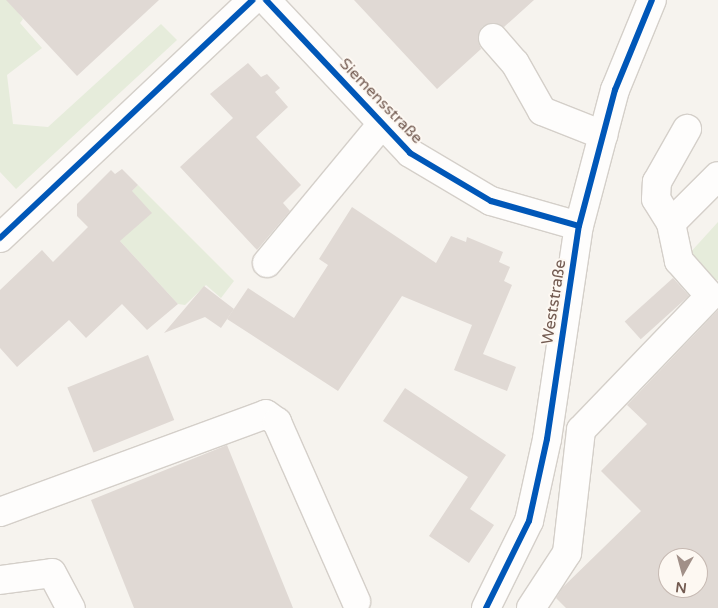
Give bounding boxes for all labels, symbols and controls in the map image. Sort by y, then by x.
street label: Siemensstraße [335,54,427,148]
street label: Weststraße [538,258,570,346]
north arrow [658,548,708,598]
text: N [675,578,688,597]

